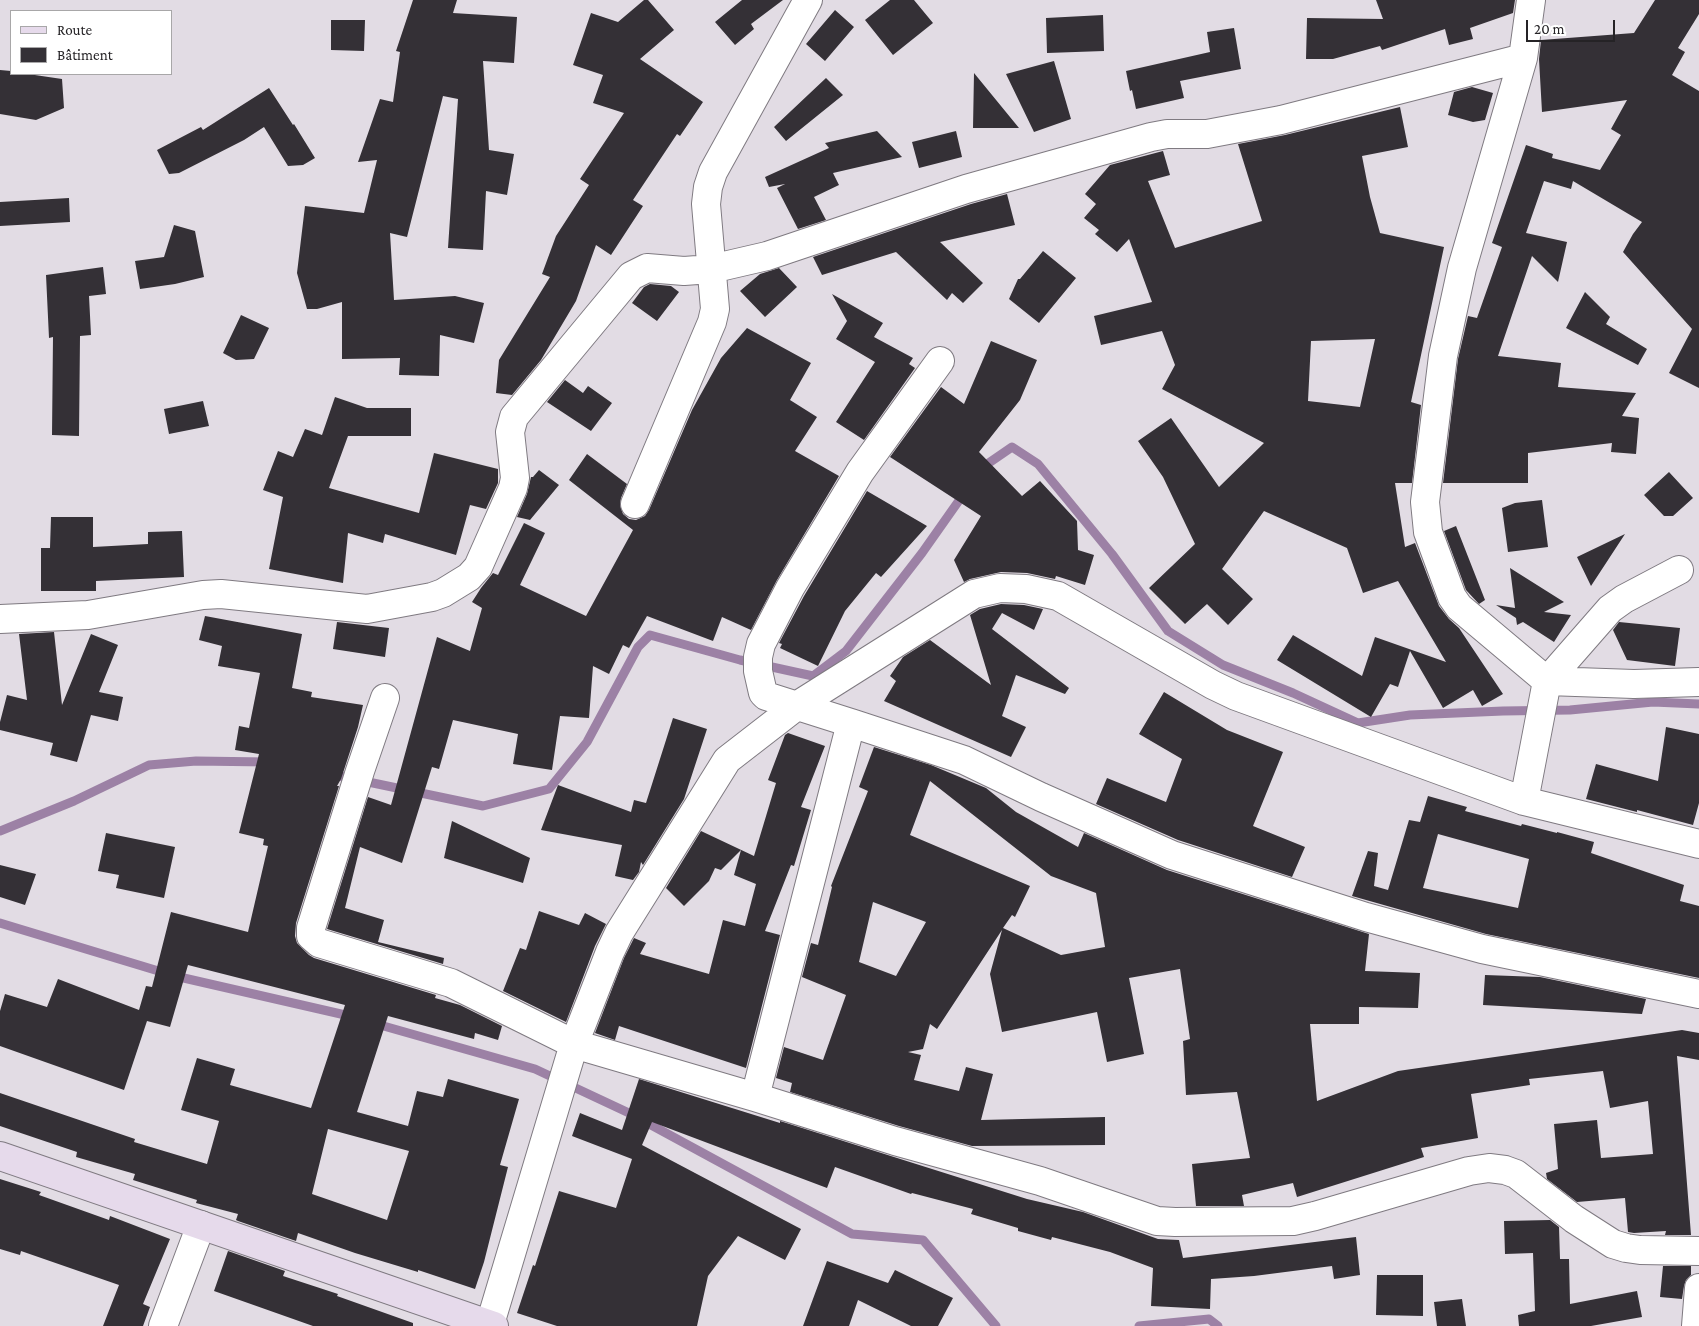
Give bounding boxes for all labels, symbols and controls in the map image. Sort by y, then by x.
legend [10,10,172,75]
scale bar [1529,10,1618,42]
text: 20 m [1534,21,1565,37]
text: Route [57,22,92,38]
text: Bâtiment [57,47,113,63]

